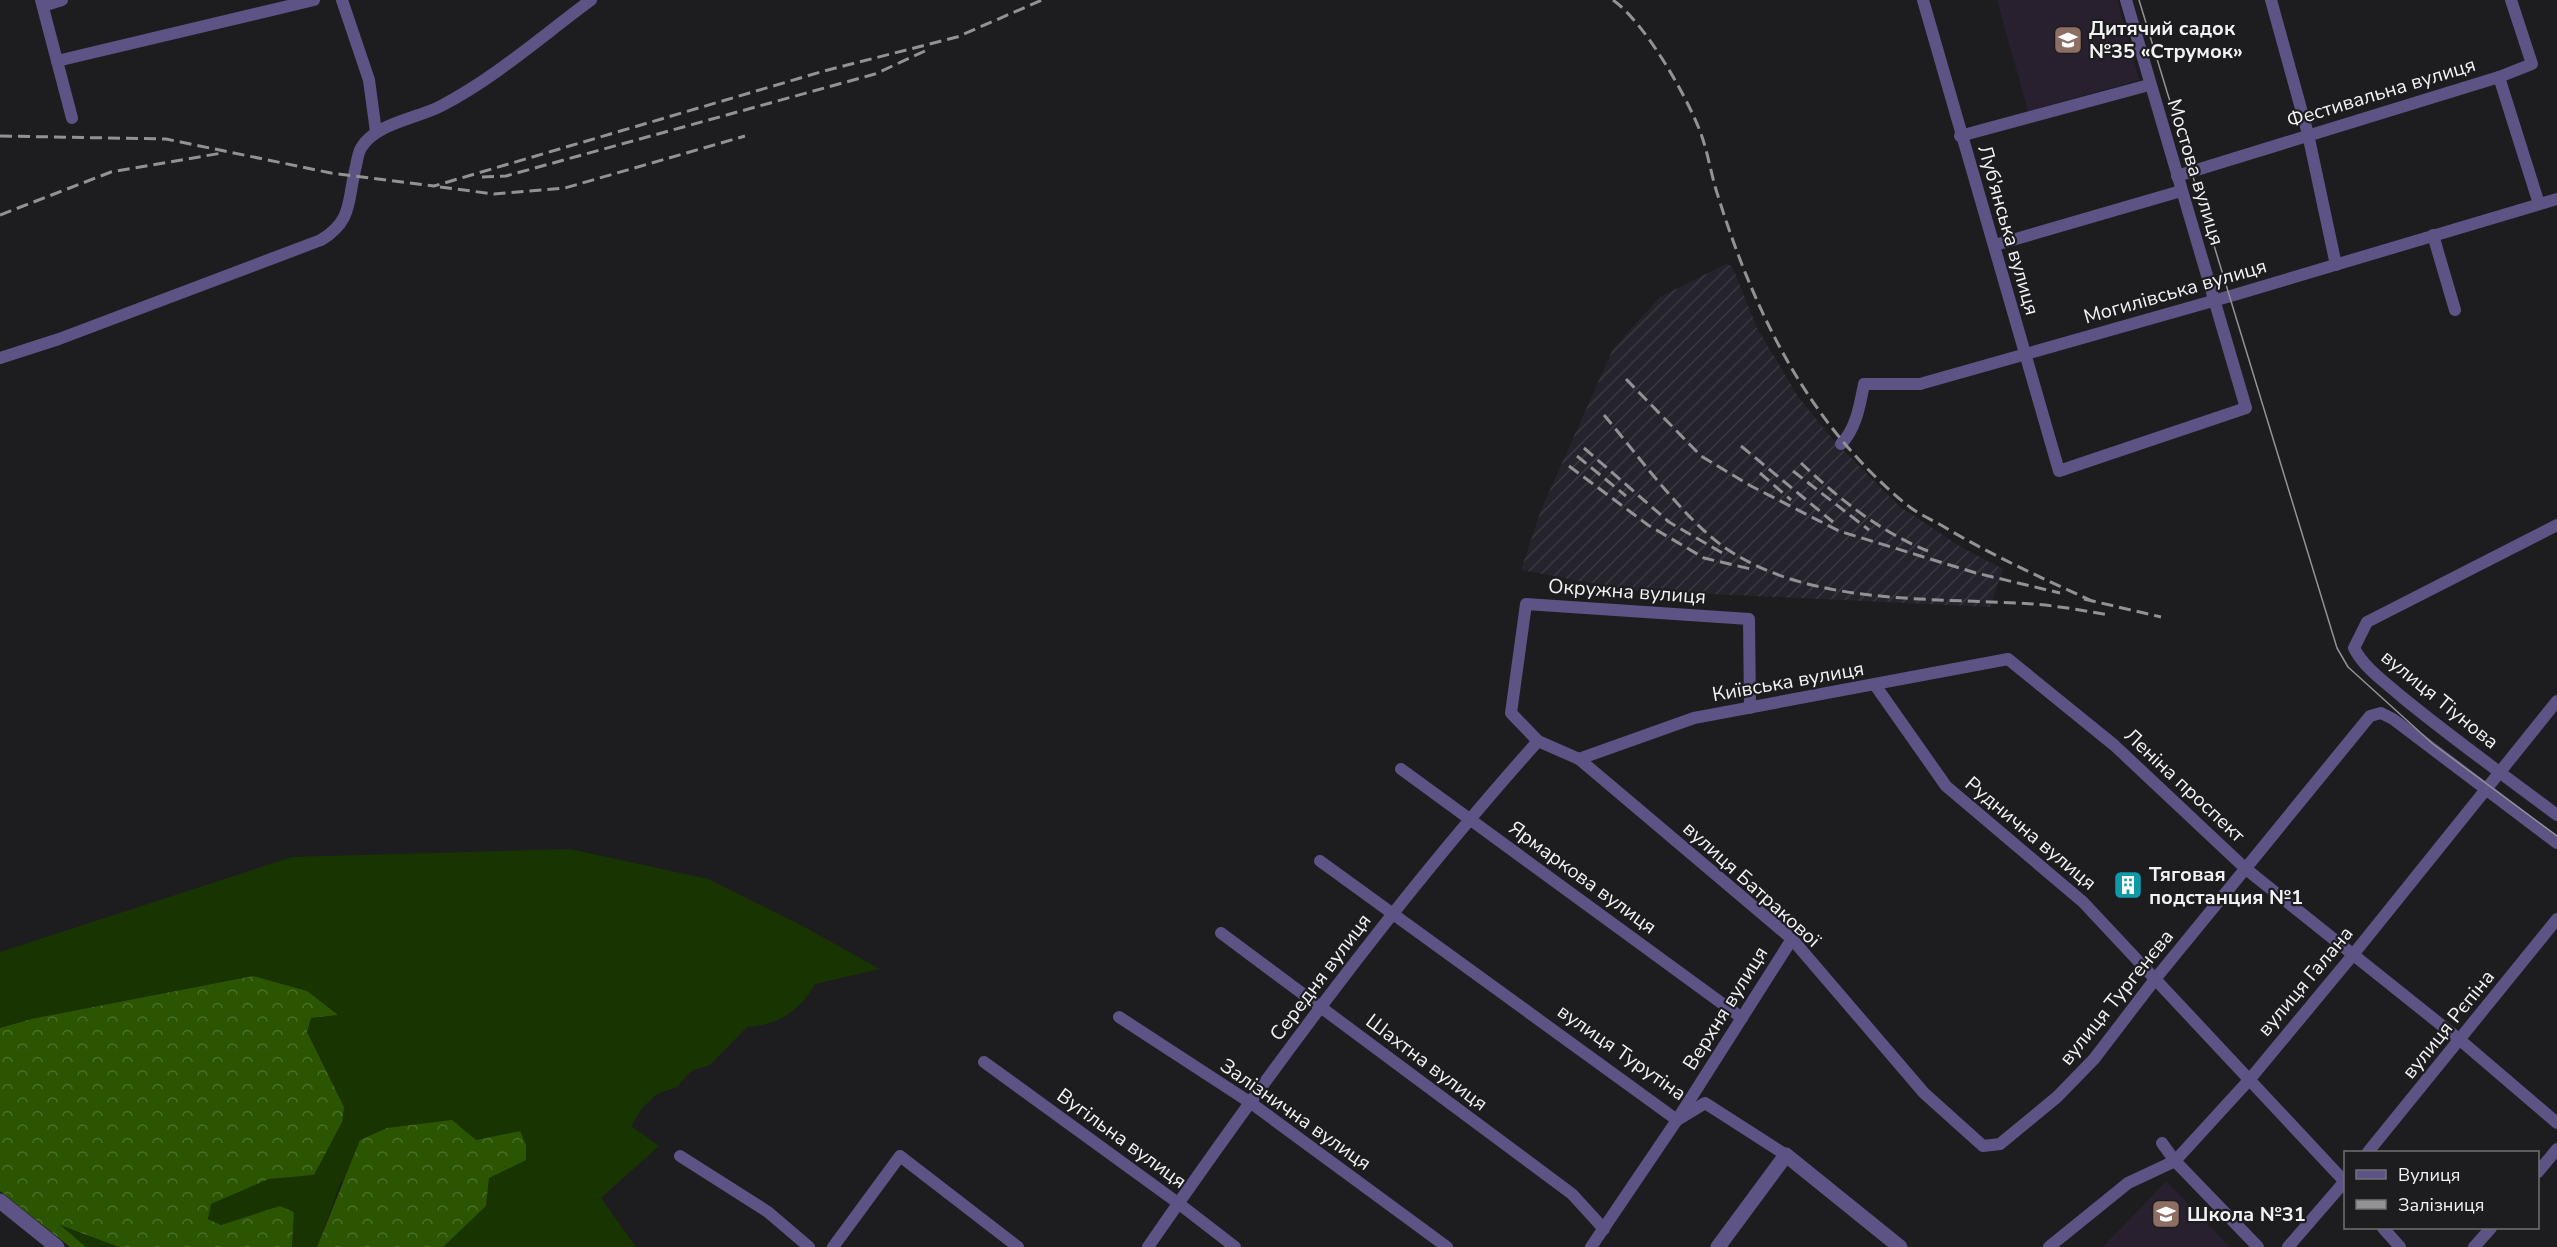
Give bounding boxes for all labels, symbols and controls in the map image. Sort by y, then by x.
place label: Дитячий садок №35 «Струмок» [2089,15,2243,65]
school or university icon: Дитячий садок №35 «Струмок» [2052,24,2084,56]
street label: Фестивальна вулиця [2283,51,2479,134]
street label: Мостова вулиця [2160,96,2231,249]
street label: Луб'янська вулиця [1971,142,2046,318]
street label: Могилівська вулиця [2080,252,2270,331]
street label: Окружна вулиця [1547,573,1707,610]
street label: вулиця Тіунова [2375,644,2504,755]
street label: Київська вулиця [1710,655,1866,708]
street label: Леніна проспект [2118,722,2251,849]
street label: Руднична вулиця [1959,770,2102,896]
street label: Ярмаркова вулиця [1503,815,1662,940]
street label: вулиця Батракової [1677,815,1827,954]
place label: Тяговая подстанция №1 [2149,861,2303,911]
building icon: Тяговая подстанция №1 [2112,869,2144,901]
street label: Середня вулиця [1264,908,1377,1047]
street label: вулиця Галана [2251,921,2359,1042]
street label: вулиця Тургенєва [2053,924,2180,1071]
street label: Верхня вулиця [1677,941,1774,1075]
street label: вулиця Рєпіна [2396,964,2501,1085]
street label: вулиця Турутіна [1552,998,1691,1107]
street label: Шахтна вулиця [1360,1008,1493,1117]
street label: Залізнична вулиця [1215,1052,1377,1177]
street label: Вугільна вулиця [1051,1082,1192,1195]
legend [2344,1151,2539,1229]
text: Вулиця [2398,1163,2460,1187]
text: Залізниця [2398,1193,2484,1217]
school or university icon: Школа №31 [2150,1198,2182,1230]
place label: Школа №31 [2187,1201,2306,1228]

